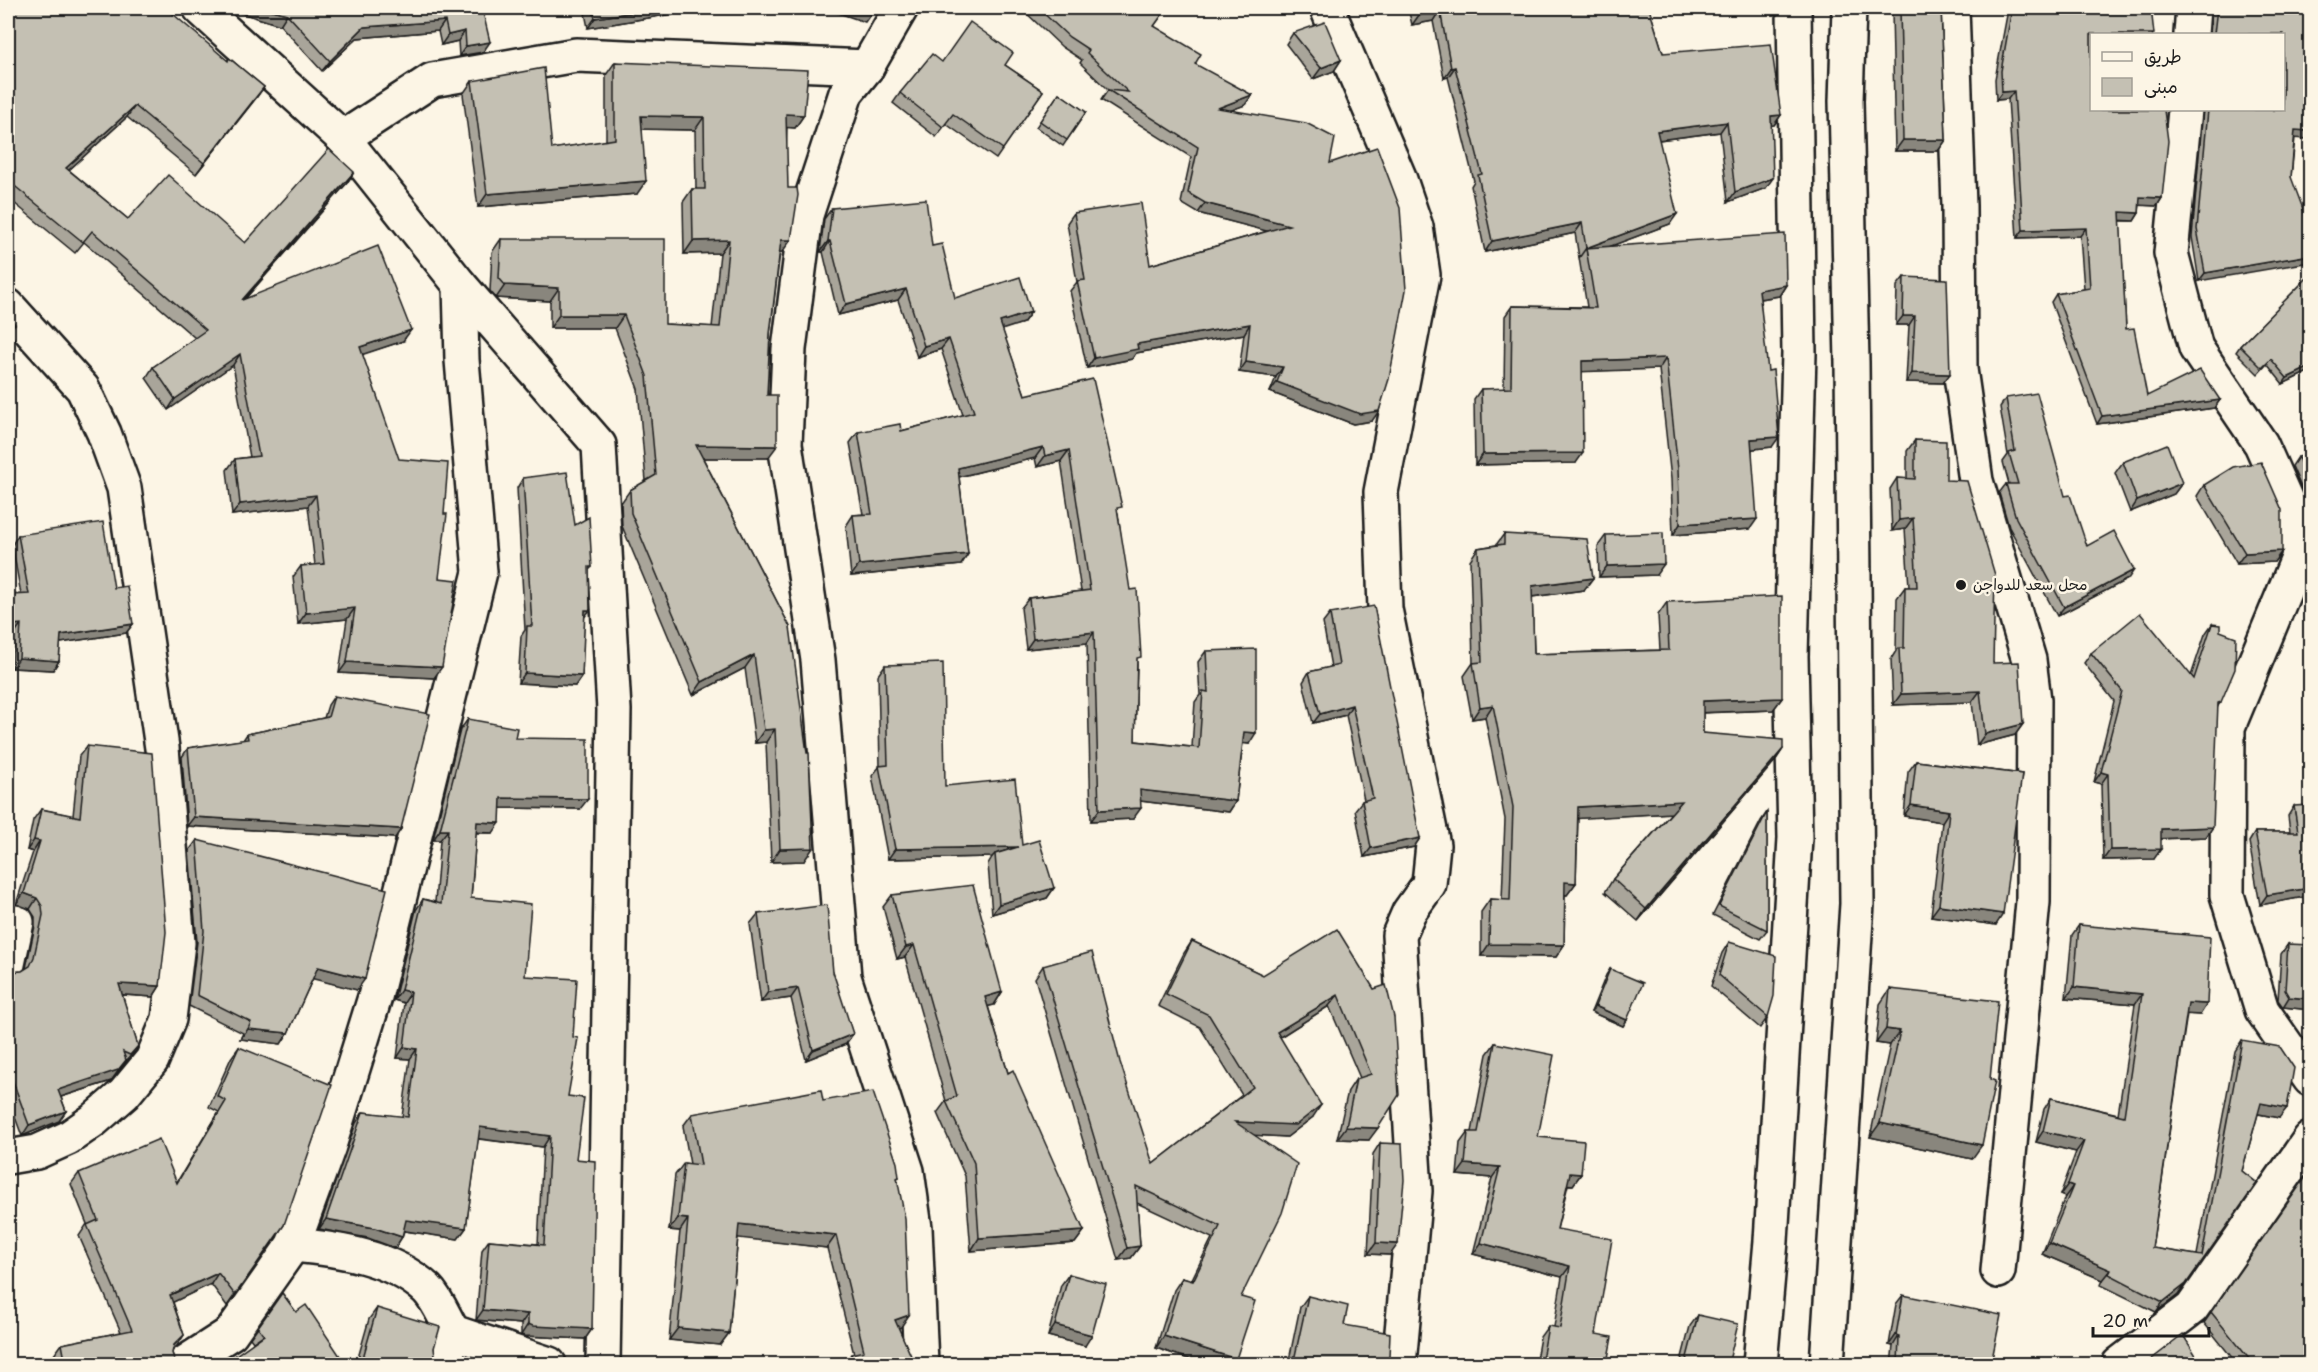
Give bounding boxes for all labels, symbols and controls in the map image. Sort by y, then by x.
legend [2090,33,2285,111]
text: طريق [2144,45,2182,69]
text: مبنى [2144,75,2178,99]
place label: محل سعد للدواجن [1973,575,2087,595]
marker: محل سعد للدواجن [1954,578,1968,592]
scale bar [2093,1300,2208,1338]
text: 20 m [2102,1309,2148,1333]

